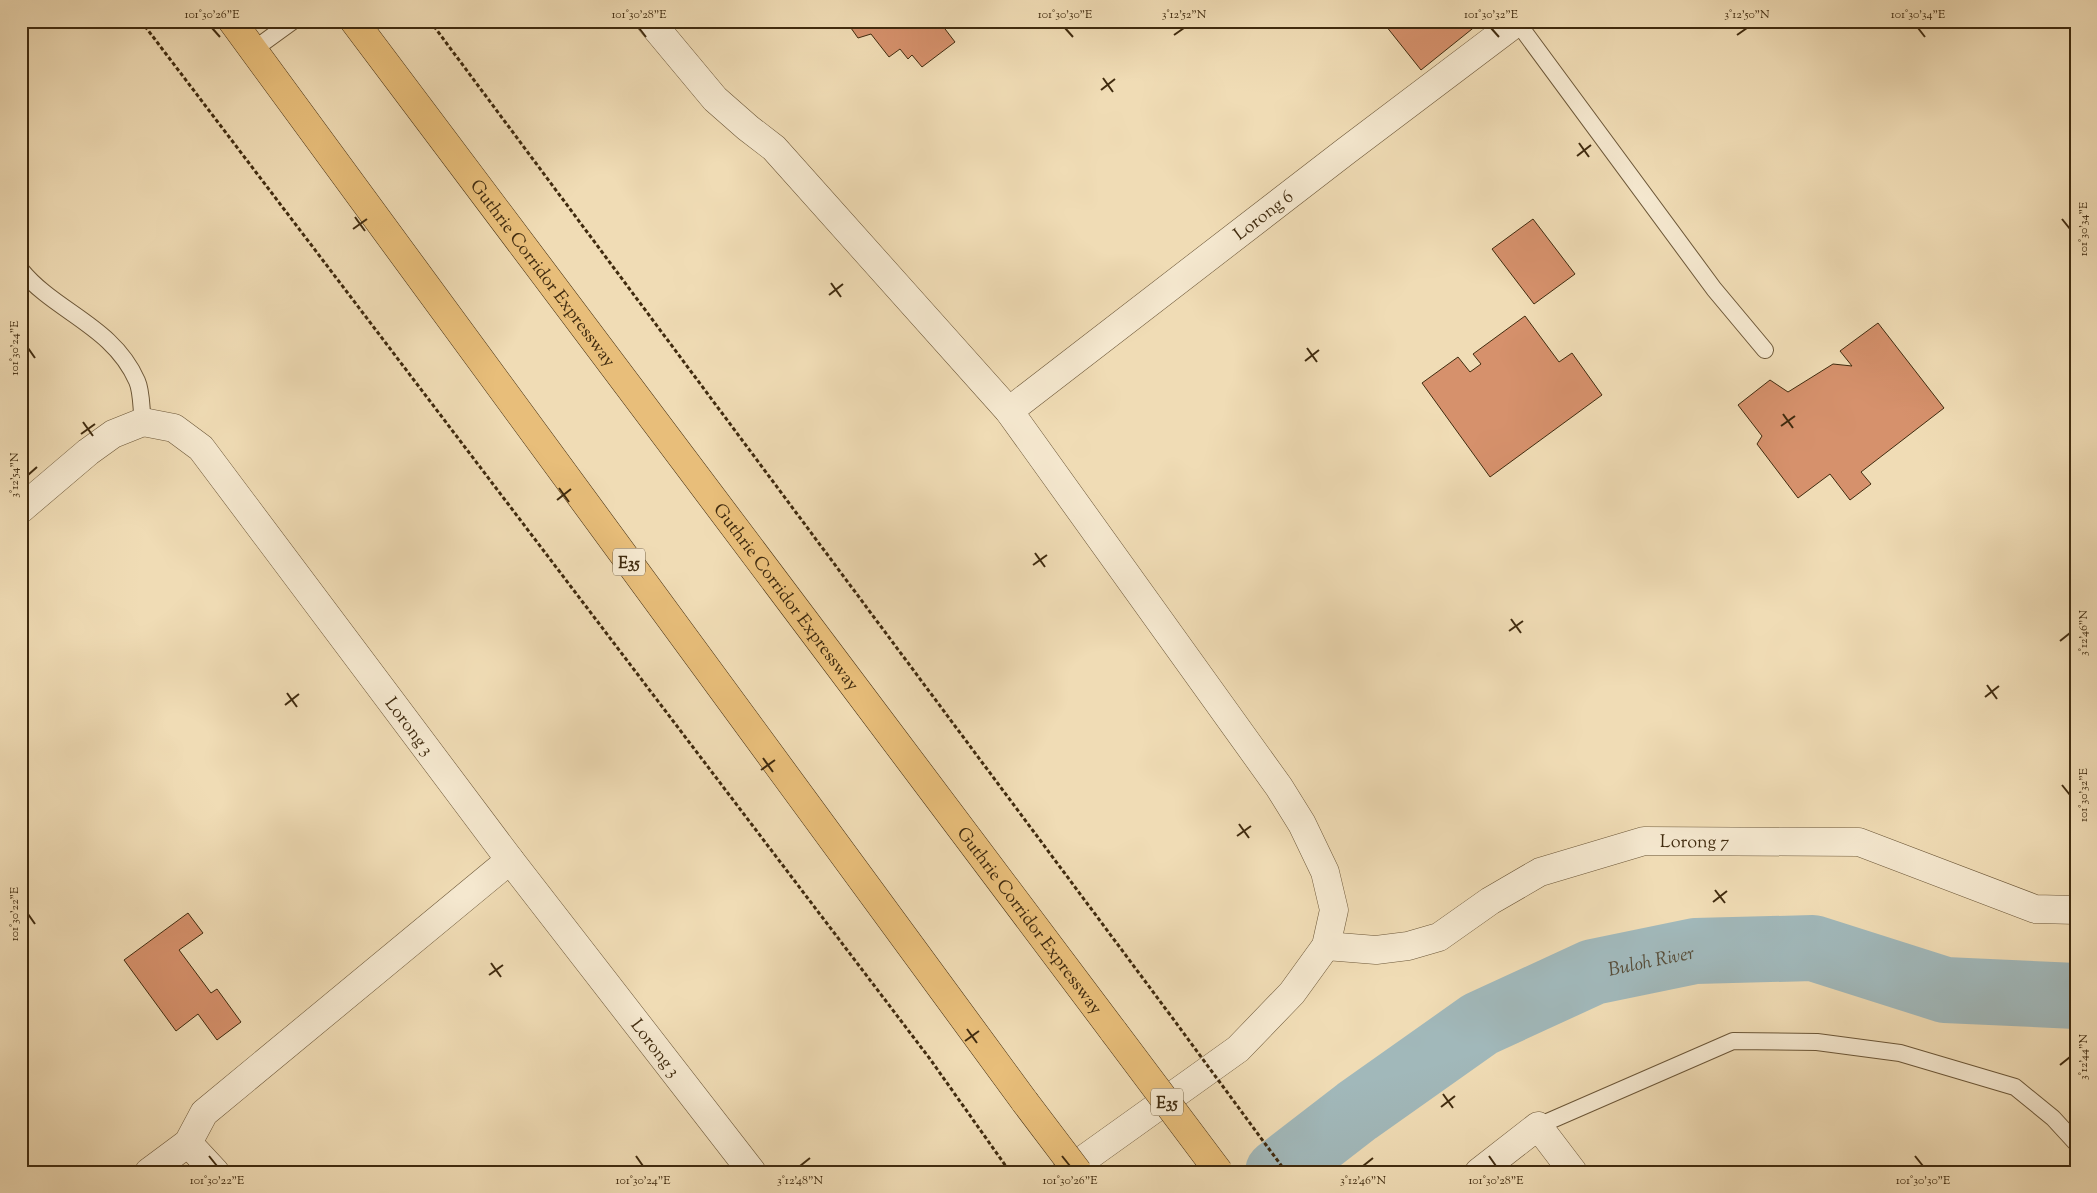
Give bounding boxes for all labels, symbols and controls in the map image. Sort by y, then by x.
text: 101°30'26"E [184,6,240,24]
text: 101°30'28"E [611,6,667,24]
text: 101°30'30"E [1038,6,1093,24]
text: 3°12'52"N [1162,6,1207,24]
text: 101°30'32"E [1464,6,1519,24]
text: 3°12'50"N [1724,6,1770,24]
text: 101°30'34"E [1891,6,1946,24]
street label: Guthrie Corridor Expressway [463,175,621,373]
street label: Lorong 6 [1229,185,1300,248]
text: 101°30'34"E [2075,201,2093,256]
text: 101°30'24"E [6,320,24,376]
text: 3°12'54"N [6,452,24,498]
street label: Guthrie Corridor Expressway [706,498,864,697]
road number: E35 [613,548,645,576]
text: 3°12'46"N [2075,610,2093,656]
street label: Lorong 3 [377,693,439,762]
text: 101°30'32"E [2075,767,2093,822]
street label: Guthrie Corridor Expressway [949,822,1108,1021]
street label: Lorong 7 [1660,830,1729,856]
text: 101°30'22"E [6,886,24,941]
water label: Buloh River [1606,940,1697,985]
street label: Lorong 3 [623,1014,685,1084]
text: 3°12'44"N [2075,1034,2093,1080]
road number: E35 [1151,1088,1183,1116]
text: 101°30'22"E [190,1172,245,1190]
text: 101°30'24"E [615,1172,671,1190]
text: 3°12'48"N [777,1172,823,1190]
text: 101°30'26"E [1042,1172,1098,1190]
text: 3°12'46"N [1340,1172,1386,1190]
text: 101°30'28"E [1468,1172,1524,1190]
text: 101°30'30"E [1896,1172,1951,1190]

